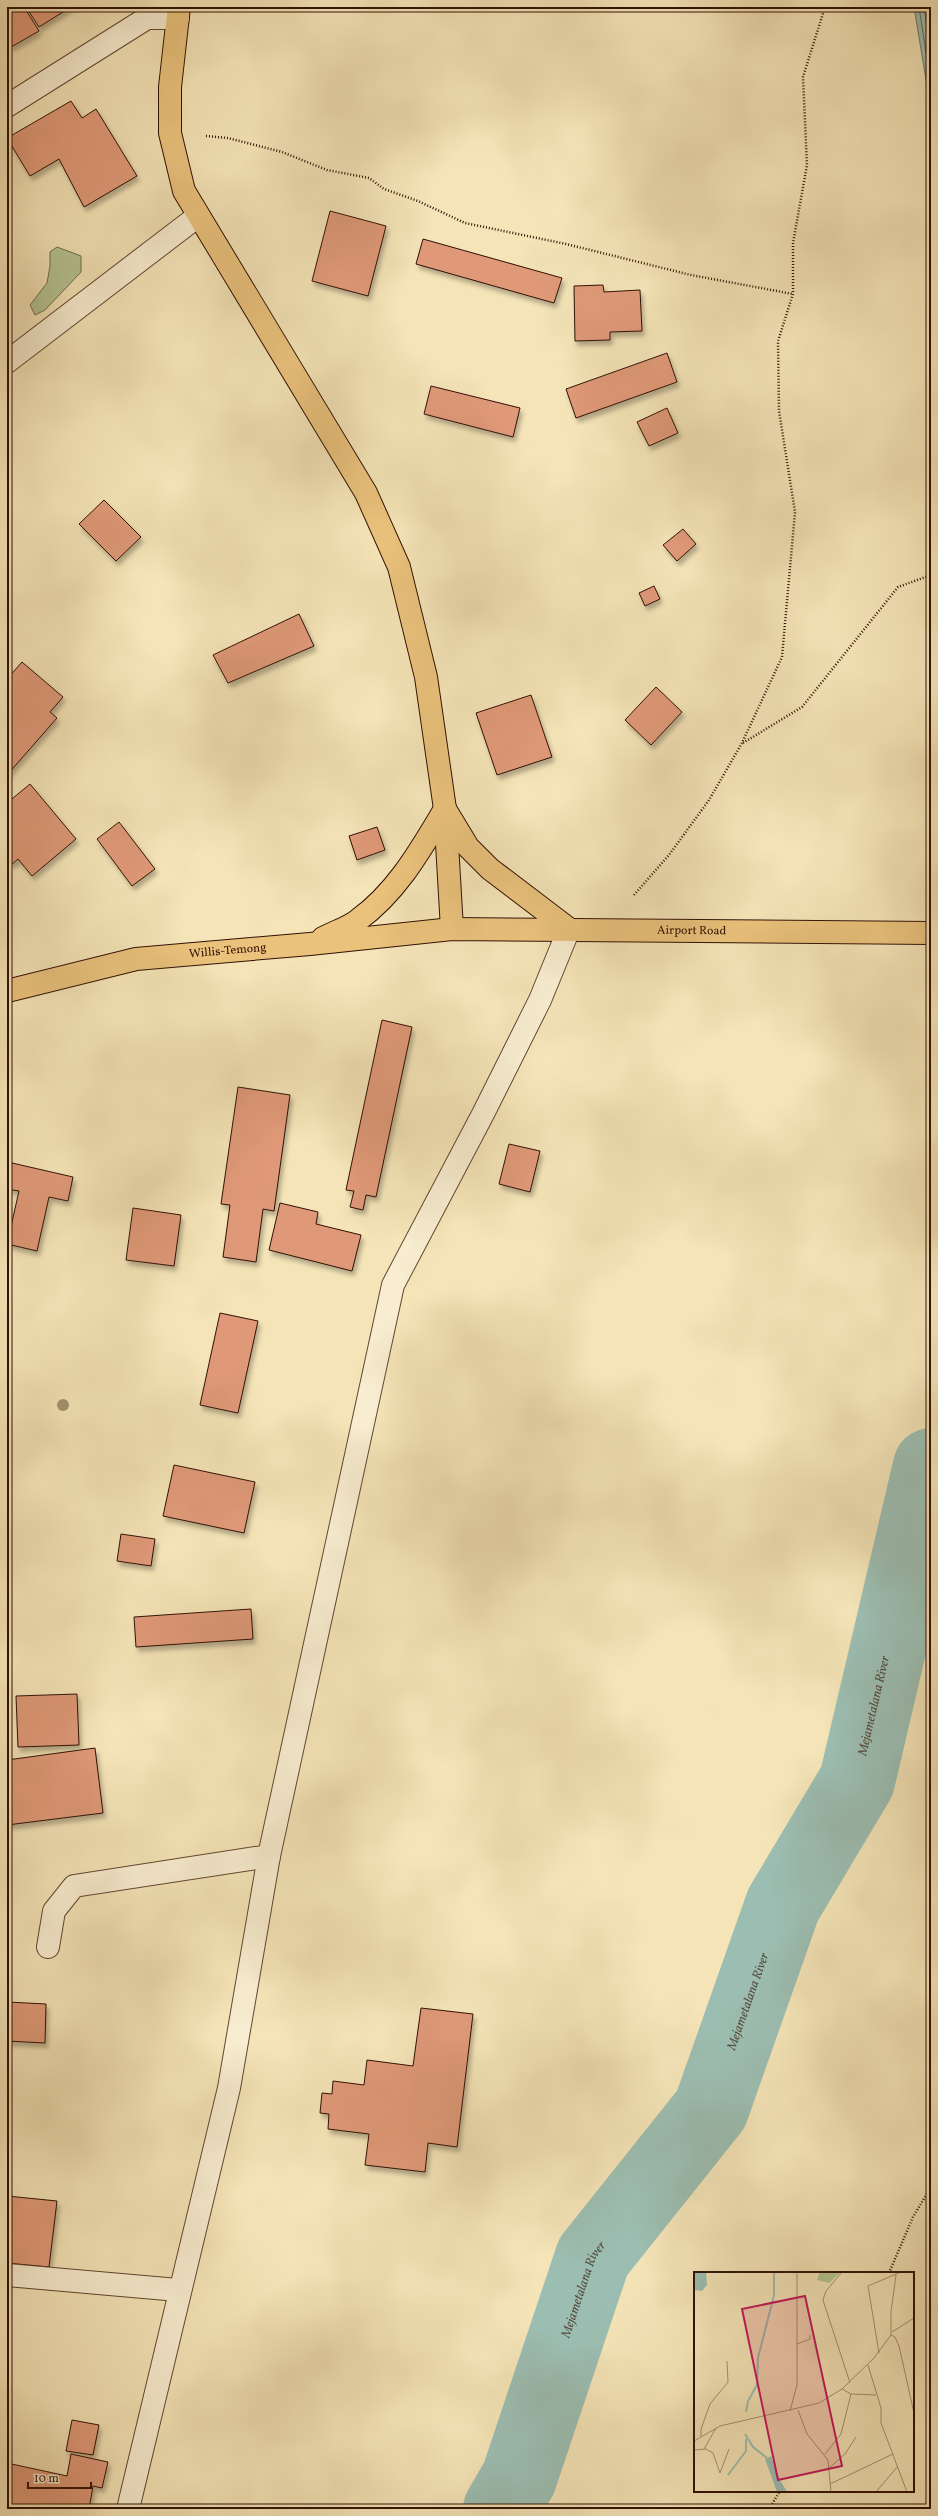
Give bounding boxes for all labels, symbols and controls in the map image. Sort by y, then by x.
street label: Airport Road [657,923,727,939]
street label: Willis-Temong [188,940,267,962]
water label: Mejametalana River [854,1654,895,1759]
water label: Mejametalana River [723,1951,774,2054]
water label: Mejametalana River [557,2238,611,2341]
inset map [694,2272,914,2492]
scale bar [28,2464,91,2490]
text: 10 m [34,2471,59,2487]

